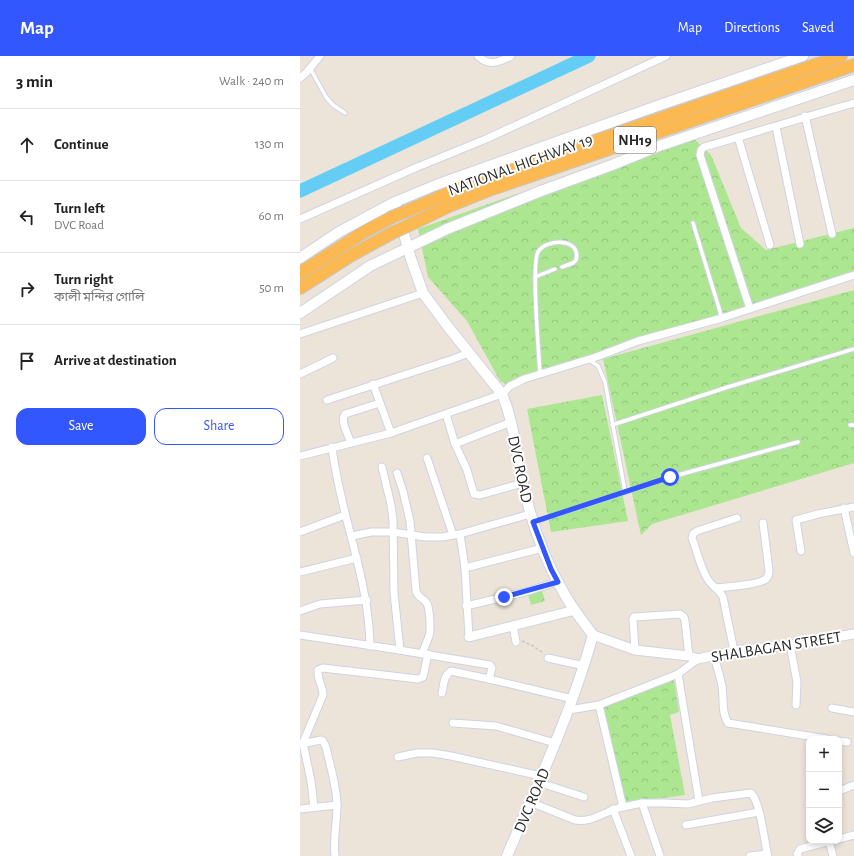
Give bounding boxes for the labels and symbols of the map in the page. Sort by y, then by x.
road number: NH19 [614,127,656,153]
street label: NATIONAL HIGHWAY 19 [446,131,595,199]
street label: DVC ROAD [505,434,535,504]
route start [661,468,679,486]
route end [495,588,513,606]
street label: SHALBAGAN STREET [710,629,843,665]
street label: DVC ROAD [511,766,553,835]

